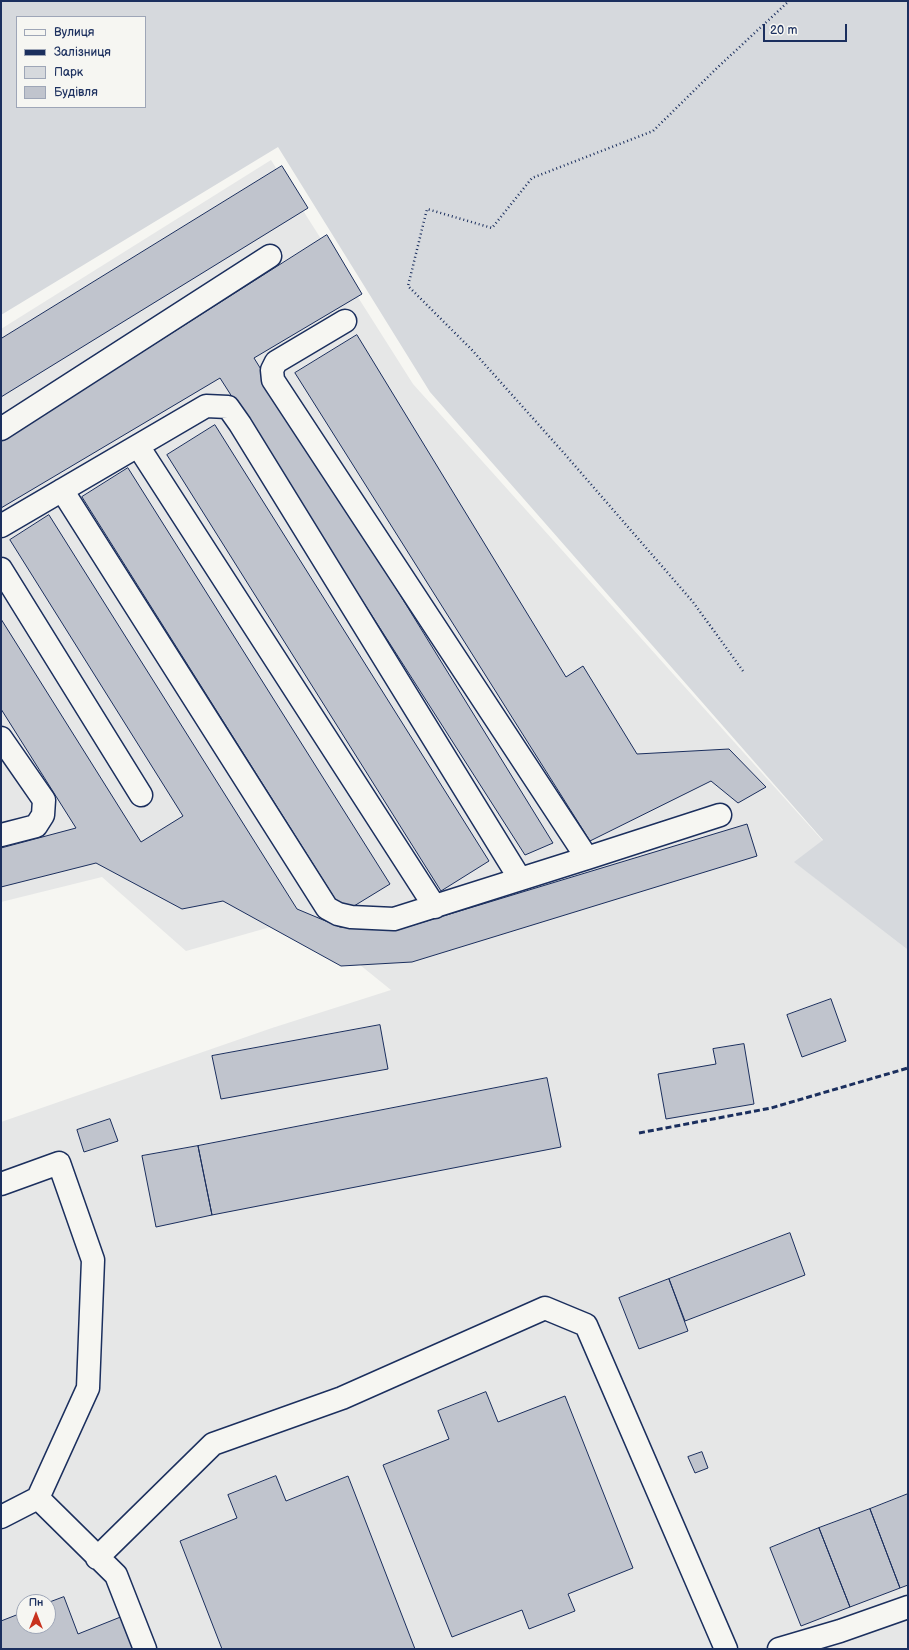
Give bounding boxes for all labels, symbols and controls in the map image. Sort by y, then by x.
legend [16,16,146,108]
scale bar [765,16,849,42]
text: 20 m [770,23,797,38]
text: Вулиця [54,25,94,40]
text: Залізниця [54,45,111,60]
text: Парк [54,65,83,80]
text: Будівля [54,85,98,100]
north arrow [16,1594,56,1634]
text: Пн [29,1596,43,1609]

